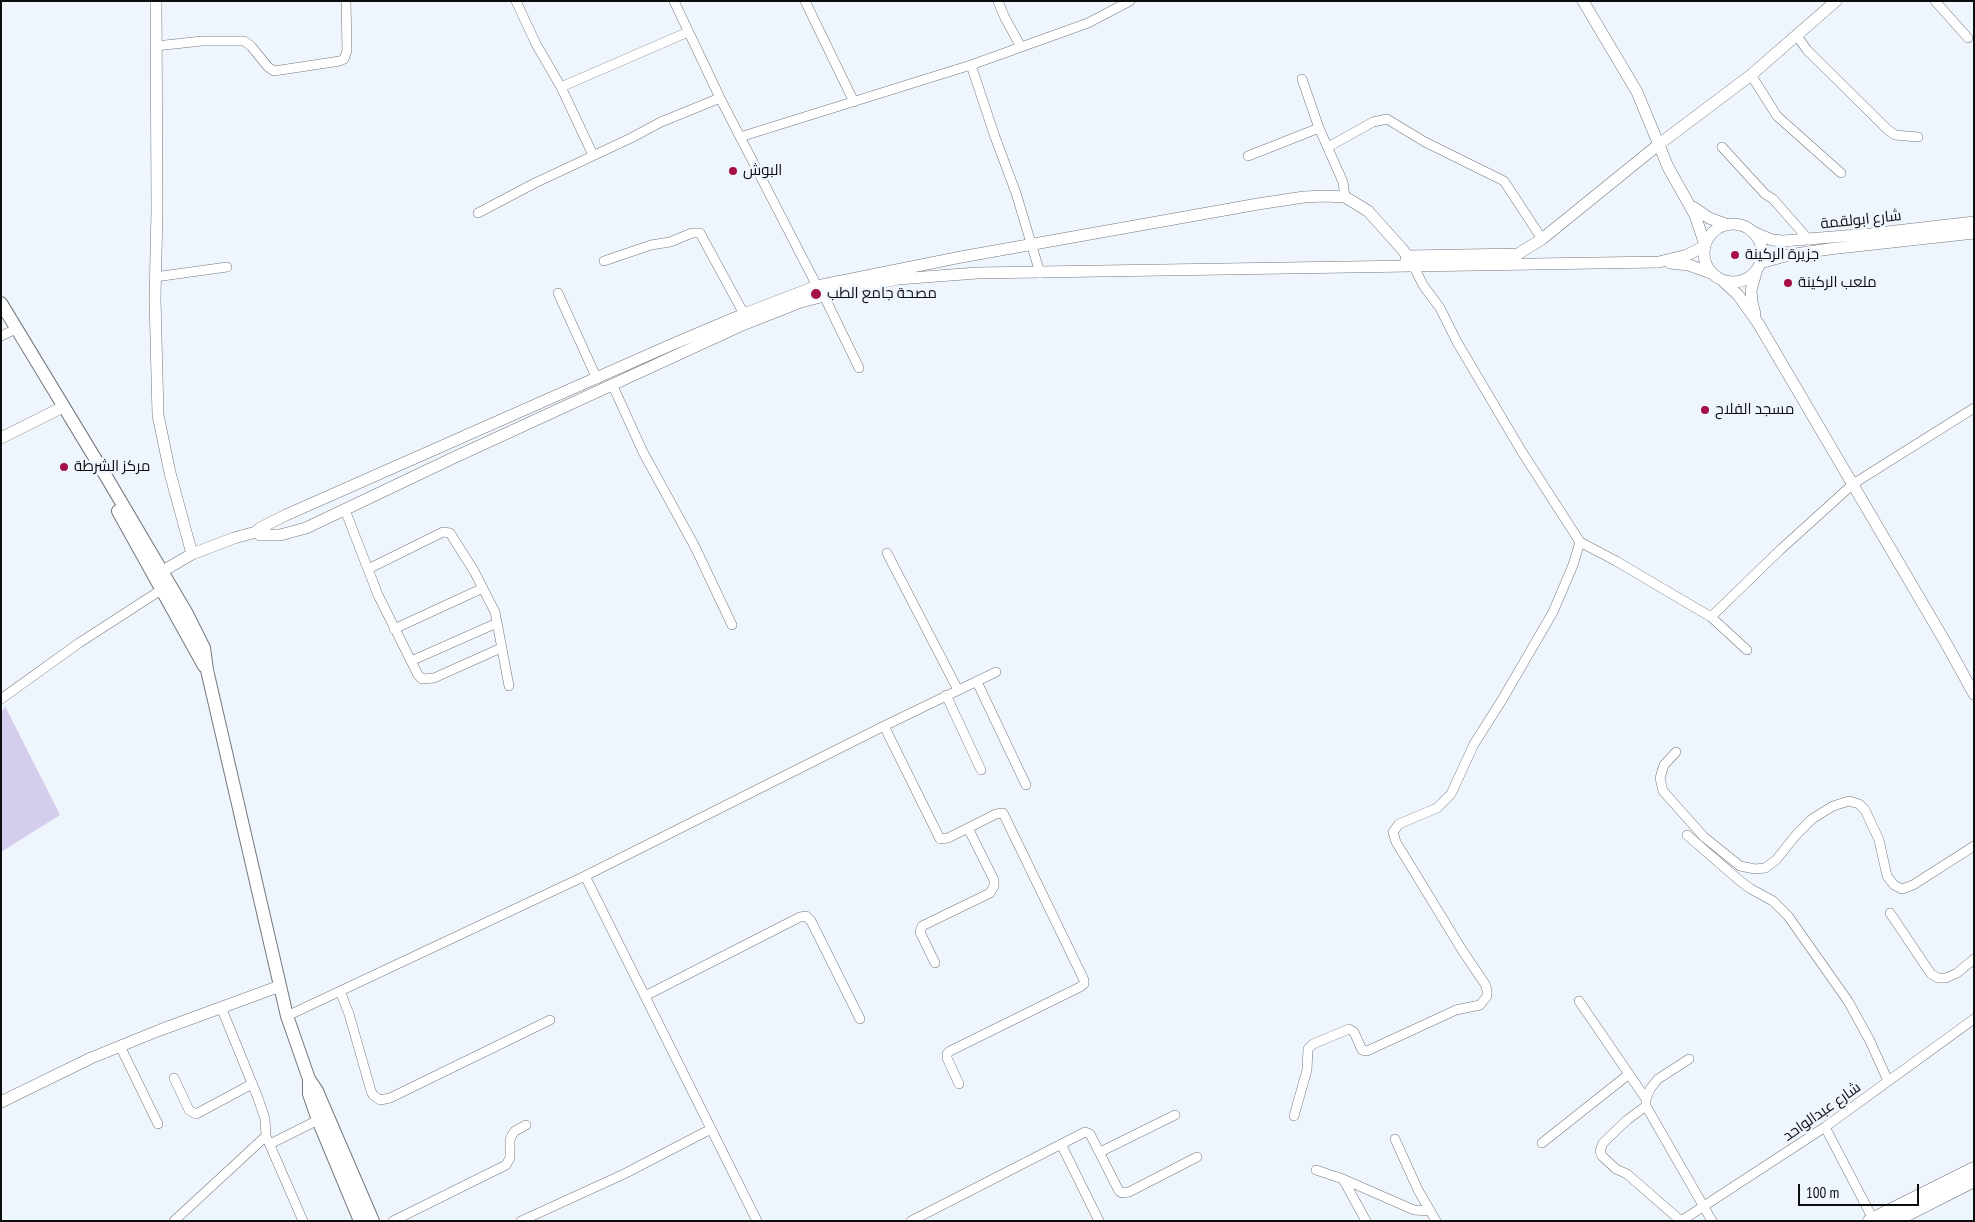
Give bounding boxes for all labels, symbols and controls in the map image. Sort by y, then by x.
place label: البوش [743,162,782,180]
marker: البوش [727,165,739,177]
street label: شارع ابولقمة [1820,207,1902,233]
place label: جزيرة الركينة [1745,246,1819,264]
marker: جزيرة الركينة [1729,249,1741,261]
place label: ملعب الركينة [1798,274,1877,292]
marker: ملعب الركينة [1782,277,1794,289]
place label: مصحة جامع الطب [827,285,937,303]
marker: مصحة جامع الطب [809,287,823,301]
place label: مسجد الفلاح [1715,401,1794,419]
marker: مسجد الفلاح [1699,404,1711,416]
place label: مركز الشرطة [74,458,150,476]
marker: مركز الشرطة [58,461,70,473]
street label: شارع عبدالواحد [1780,1079,1864,1145]
scale bar [1800,1174,1921,1206]
text: 100 m [1806,1183,1839,1202]

